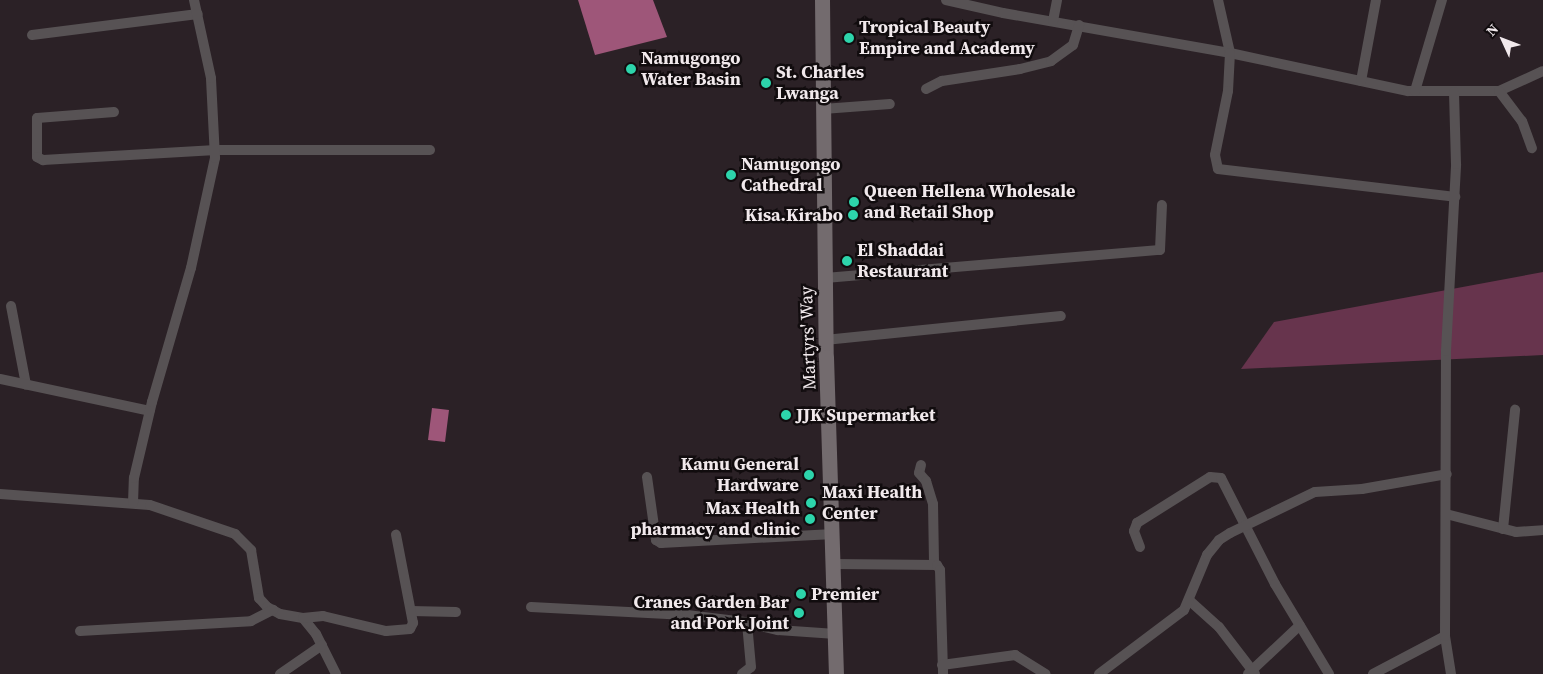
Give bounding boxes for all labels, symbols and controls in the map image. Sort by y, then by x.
north arrow [1478,15,1528,65]
place label: Tropical Beauty Empire and Academy [859,17,1035,59]
text: N [1481,19,1503,40]
marker: Tropical Beauty Empire and Academy [843,32,855,44]
place label: Namugongo Water Basin [641,48,741,90]
place label: St. Charles Lwanga [776,62,864,104]
marker: Namugongo Water Basin [625,63,637,75]
marker: St. Charles Lwanga [760,77,772,89]
place label: Namugongo Cathedral [741,154,841,196]
marker: Namugongo Cathedral [725,169,737,181]
place label: Queen Hellena Wholesale and Retail Shop [864,181,1076,223]
marker: Queen Hellena Wholesale and Retail Shop [848,196,860,208]
place label: Kisa.Kirabo [745,204,843,226]
marker: Kisa.Kirabo [847,209,859,221]
place label: El Shaddai Restaurant [857,240,948,282]
marker: El Shaddai Restaurant [841,255,853,267]
street label: Martyrs' Way [795,285,821,391]
place label: JJK Supermarket [796,404,935,426]
marker: JJK Supermarket [780,409,792,421]
place label: Kamu General Hardware [681,454,799,496]
marker: Kamu General Hardware [803,469,815,481]
place label: Maxi Health Center [822,482,922,524]
marker: Maxi Health Center [804,496,818,510]
place label: Max Health pharmacy and clinic [630,498,800,540]
marker: Max Health pharmacy and clinic [804,513,816,525]
place label: Premier [811,583,879,605]
marker: Premier [795,588,807,600]
place label: Cranes Garden Bar and Pork Joint [634,592,789,634]
marker: Cranes Garden Bar and Pork Joint [793,607,805,619]

